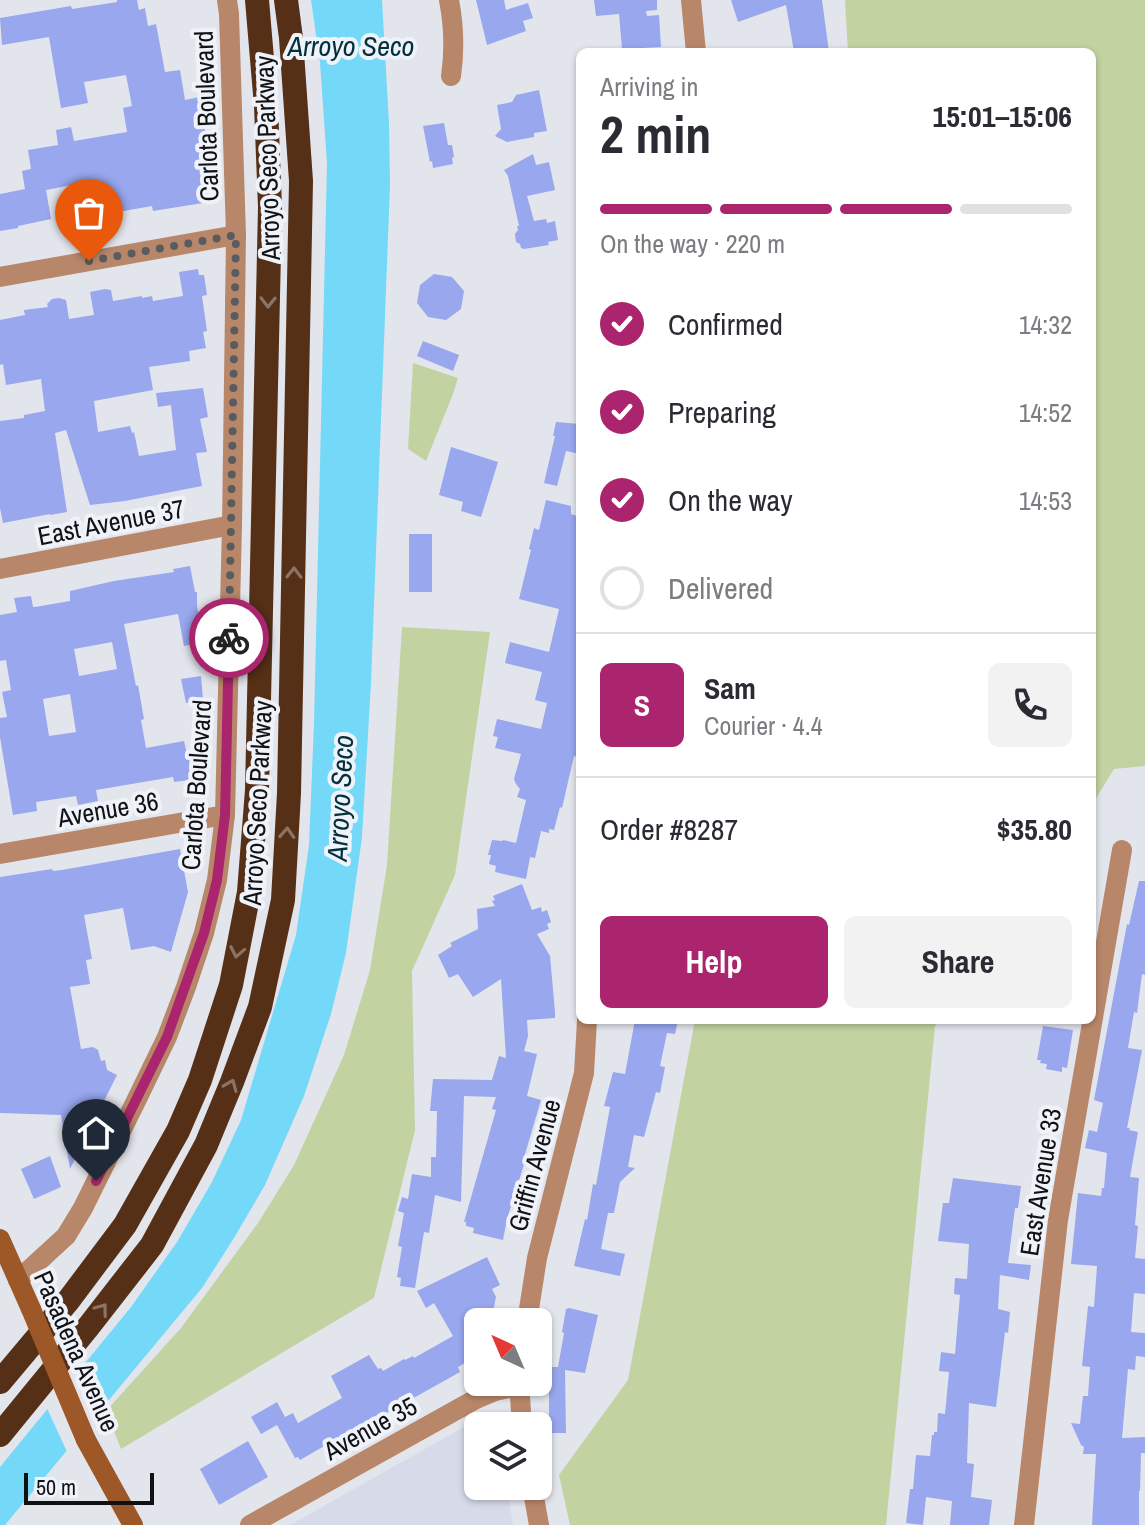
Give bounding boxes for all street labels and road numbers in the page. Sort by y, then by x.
street label: Carlota Boulevard [186,30,226,202]
street label: Arroyo Seco Parkway [246,55,288,262]
street label: East Avenue 37 [35,491,187,553]
street label: Carlota Boulevard [173,699,219,871]
street label: Arroyo Seco Parkway [234,699,280,907]
street label: Avenue 36 [54,783,161,835]
street label: Griffin Avenue [500,1095,568,1235]
street label: East Avenue 33 [1011,1106,1069,1258]
street label: Pasadena Avenue [26,1265,128,1437]
street label: Avenue 35 [316,1388,423,1468]

